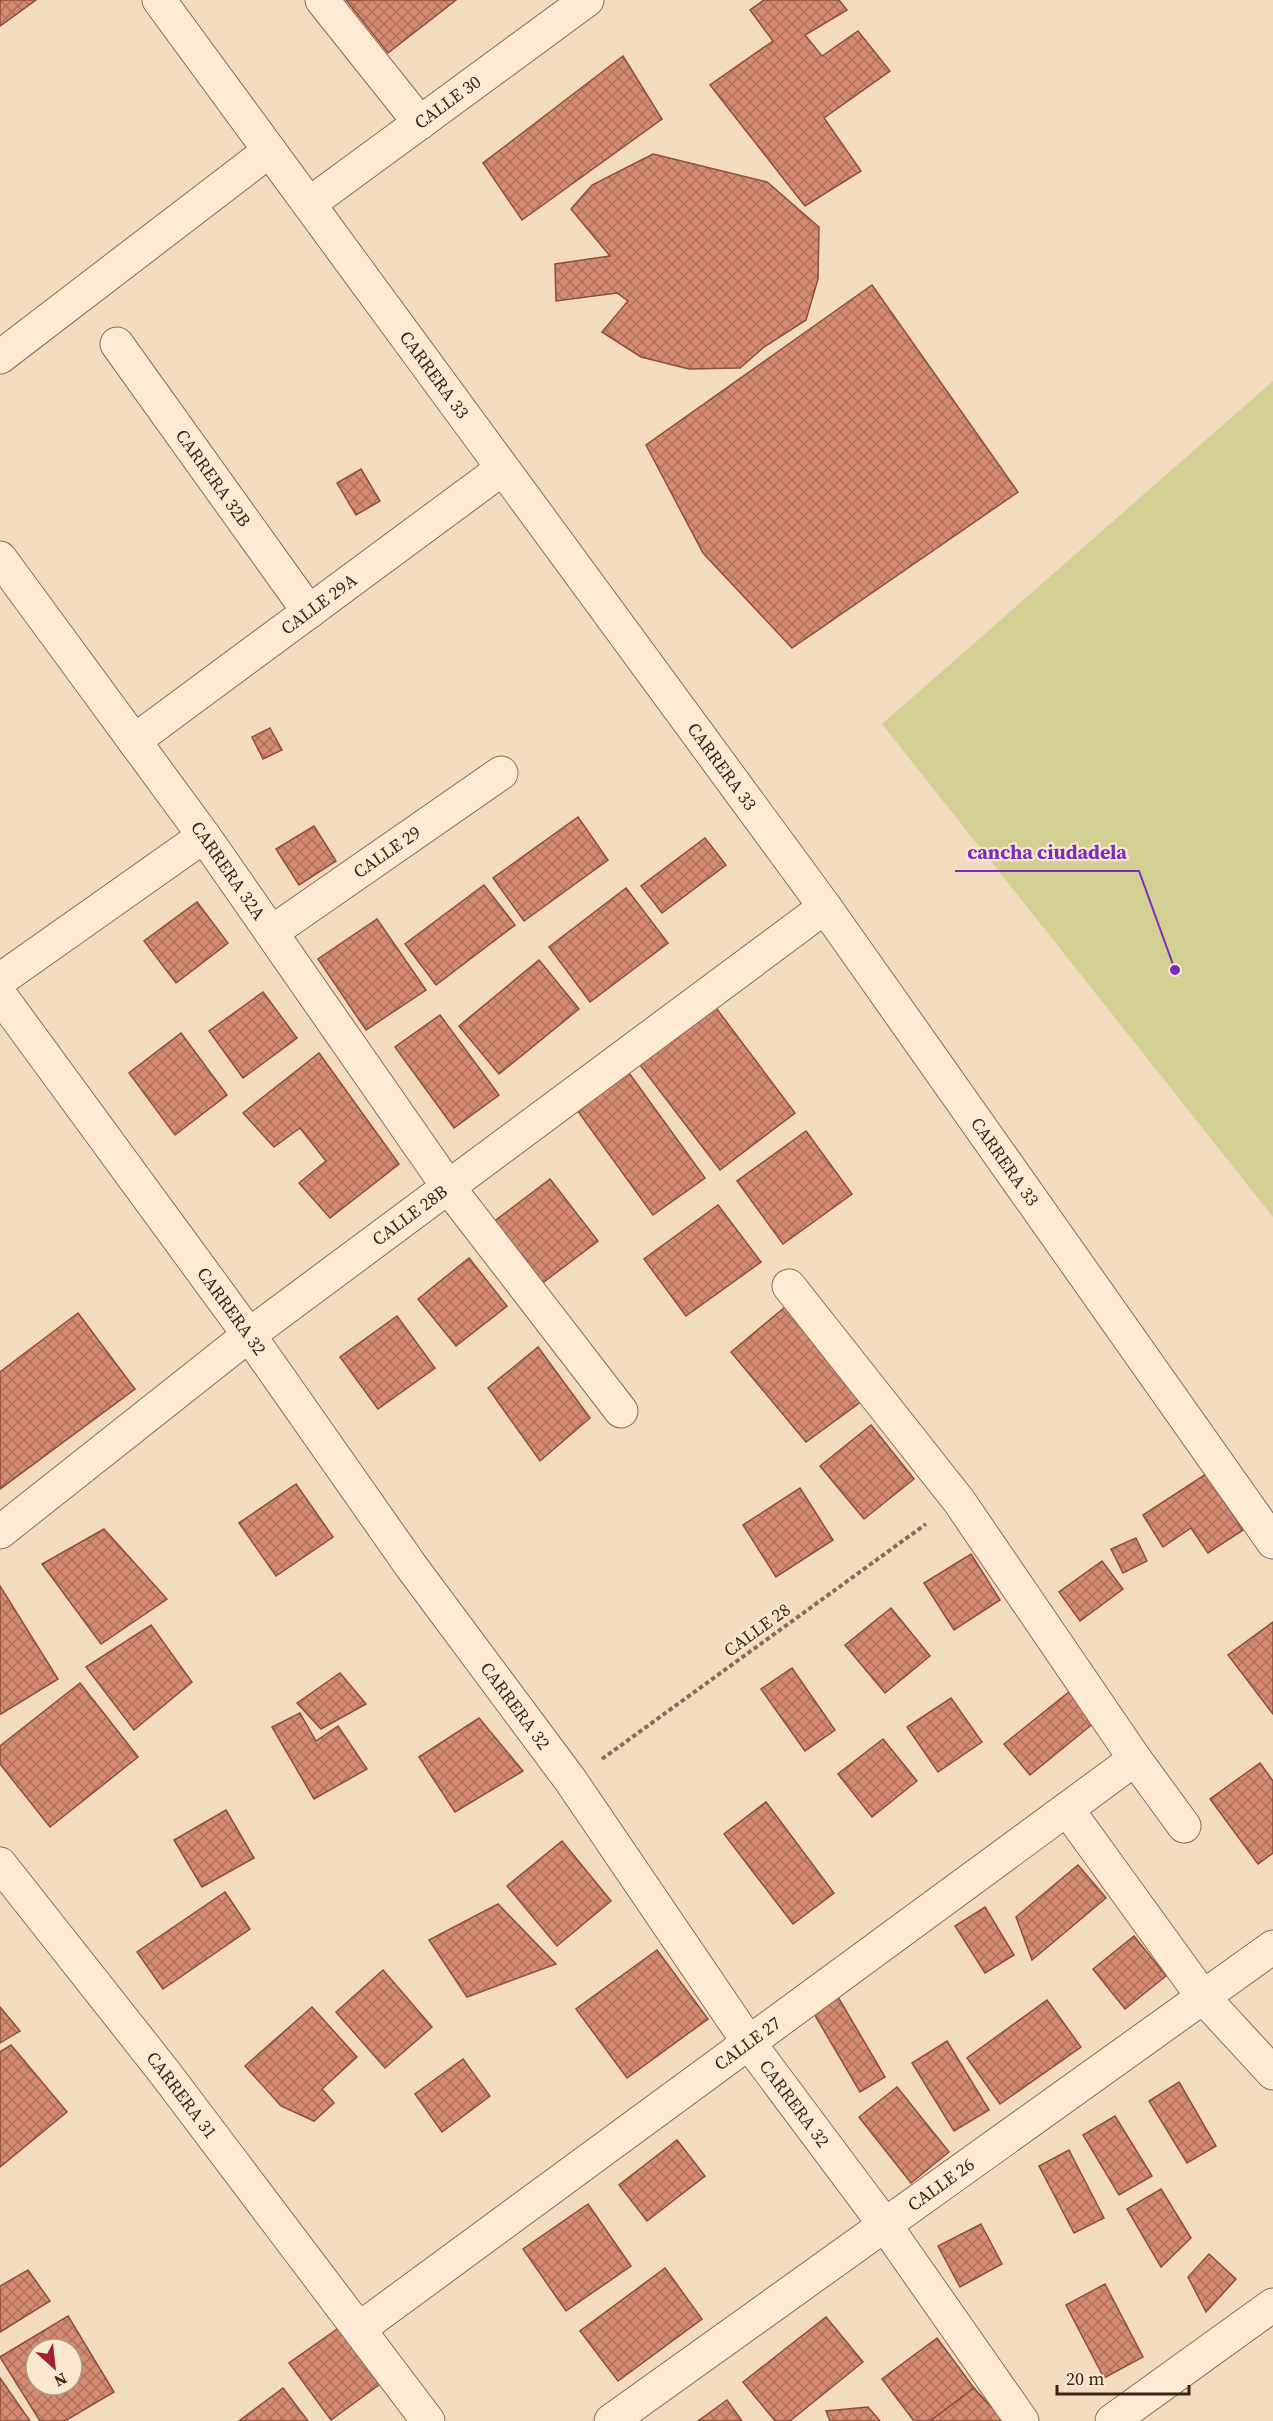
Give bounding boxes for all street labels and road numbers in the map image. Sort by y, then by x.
street label: CALLE 30 [409,69,486,135]
street label: CARRERA 33 [394,325,475,424]
street label: CARRERA 32B [170,424,257,532]
street label: CALLE 29A [275,567,362,640]
street label: CARRERA 33 [682,717,763,815]
street label: CARRERA 32A [185,816,272,925]
street label: CALLE 29 [348,820,425,884]
street label: CARRERA 33 [965,1112,1045,1211]
street label: CALLE 28B [367,1179,453,1251]
street label: CARRERA 32 [191,1262,272,1360]
street label: CALLE 28 [718,1597,795,1662]
street label: CARRERA 32 [475,1657,556,1755]
street label: CALLE 27 [709,2010,786,2076]
street label: CARRERA 31 [141,2046,223,2144]
street label: CARRERA 32 [754,2054,836,2152]
street label: CALLE 26 [902,2152,979,2217]

